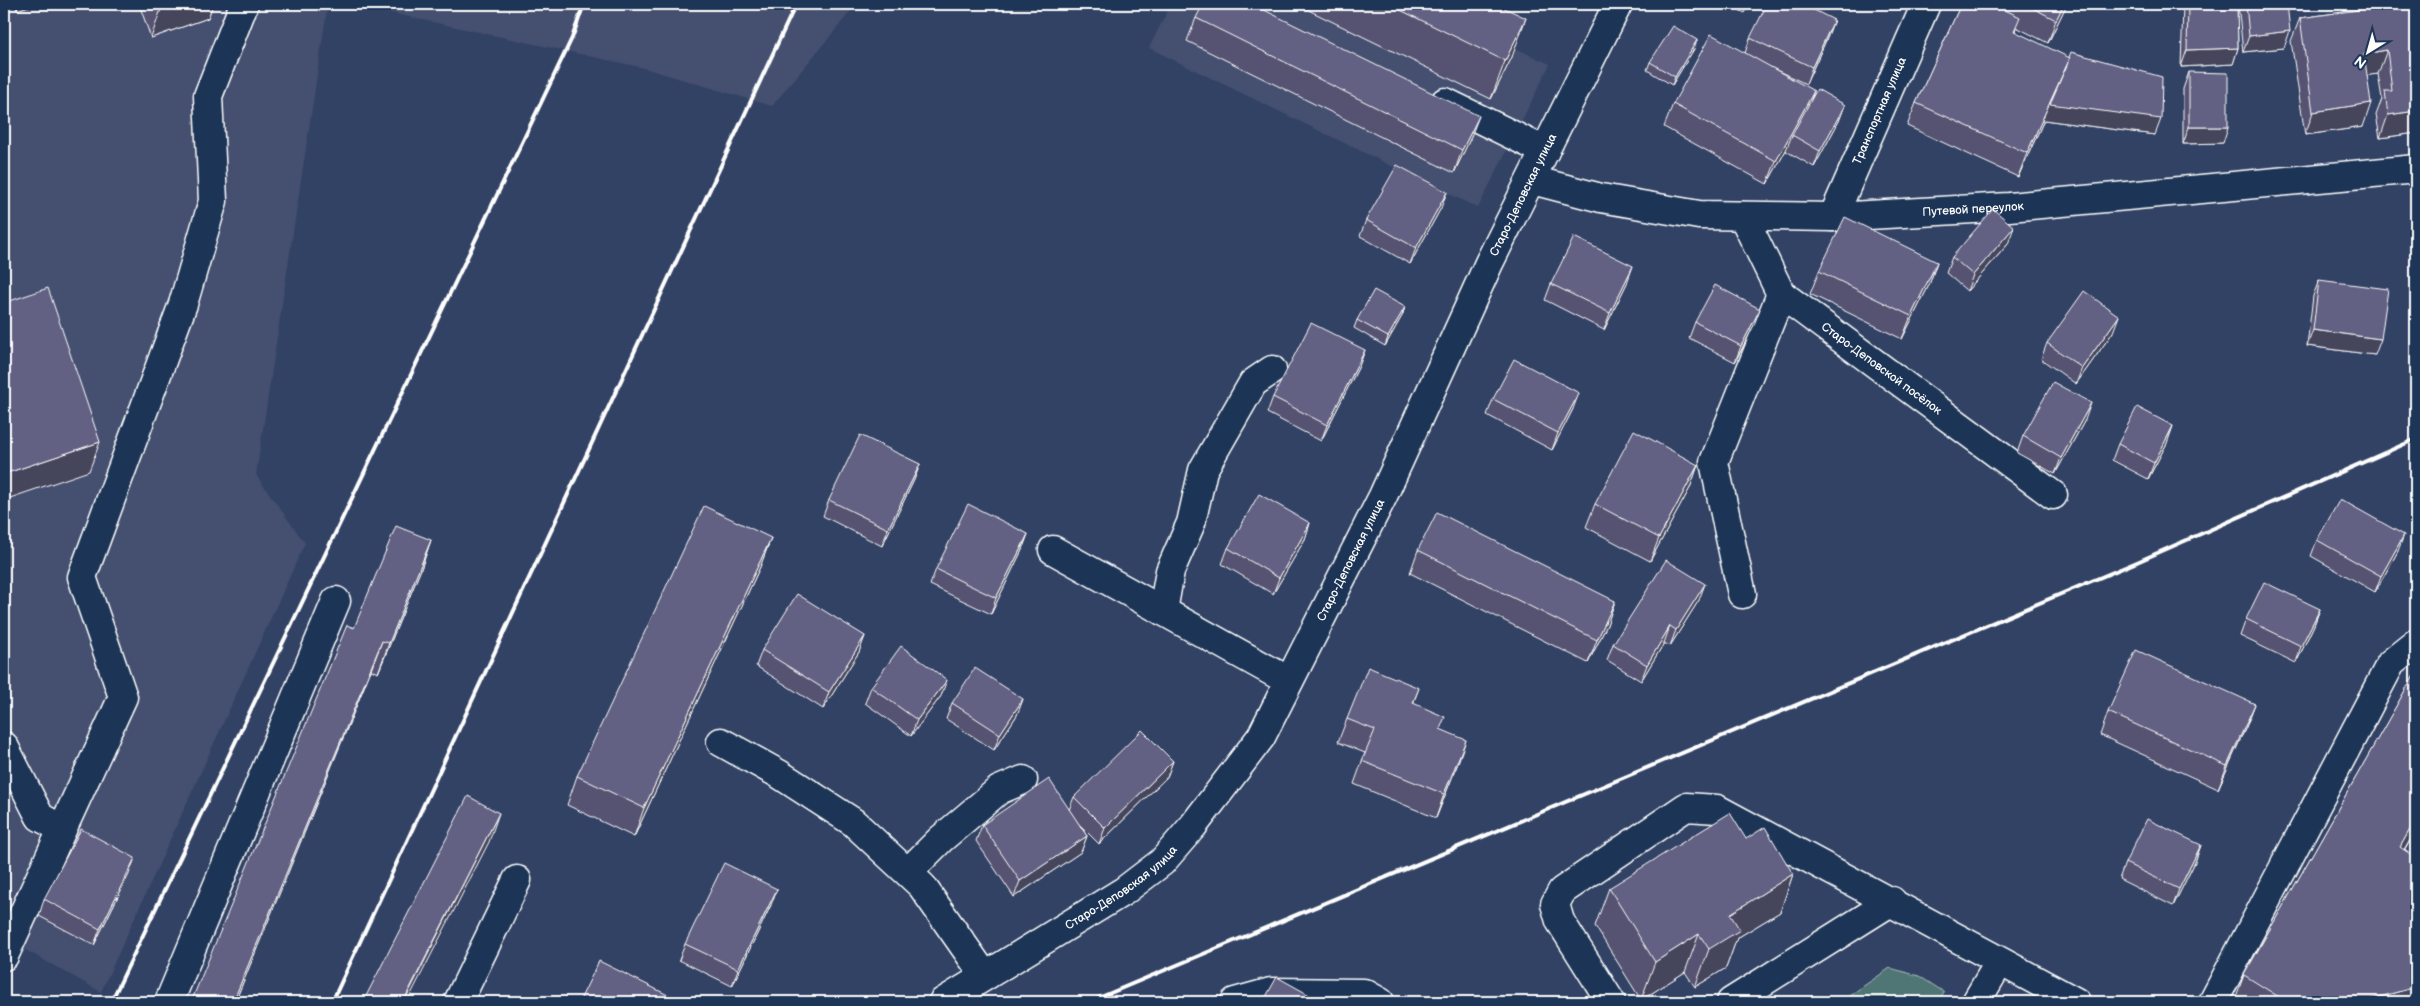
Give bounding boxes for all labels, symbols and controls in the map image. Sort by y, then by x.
north arrow [2342,28,2392,78]
text: N [2351,52,2370,72]
street label: Транспортная улица [1849,55,1909,167]
street label: Старо-Деповская улица [1486,131,1560,259]
street label: Путевой переулок [1922,198,2025,219]
street label: Старо-Деповской посёлок [1818,319,1946,418]
street label: Старо-Деповская улица [1313,496,1388,624]
street label: Старо-Деповская улица [1062,842,1180,933]

